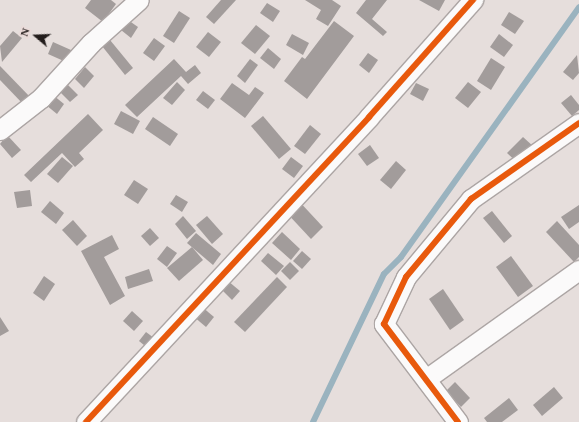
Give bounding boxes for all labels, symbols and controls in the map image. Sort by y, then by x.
north arrow [16,16,56,56]
text: N [18,26,32,38]

